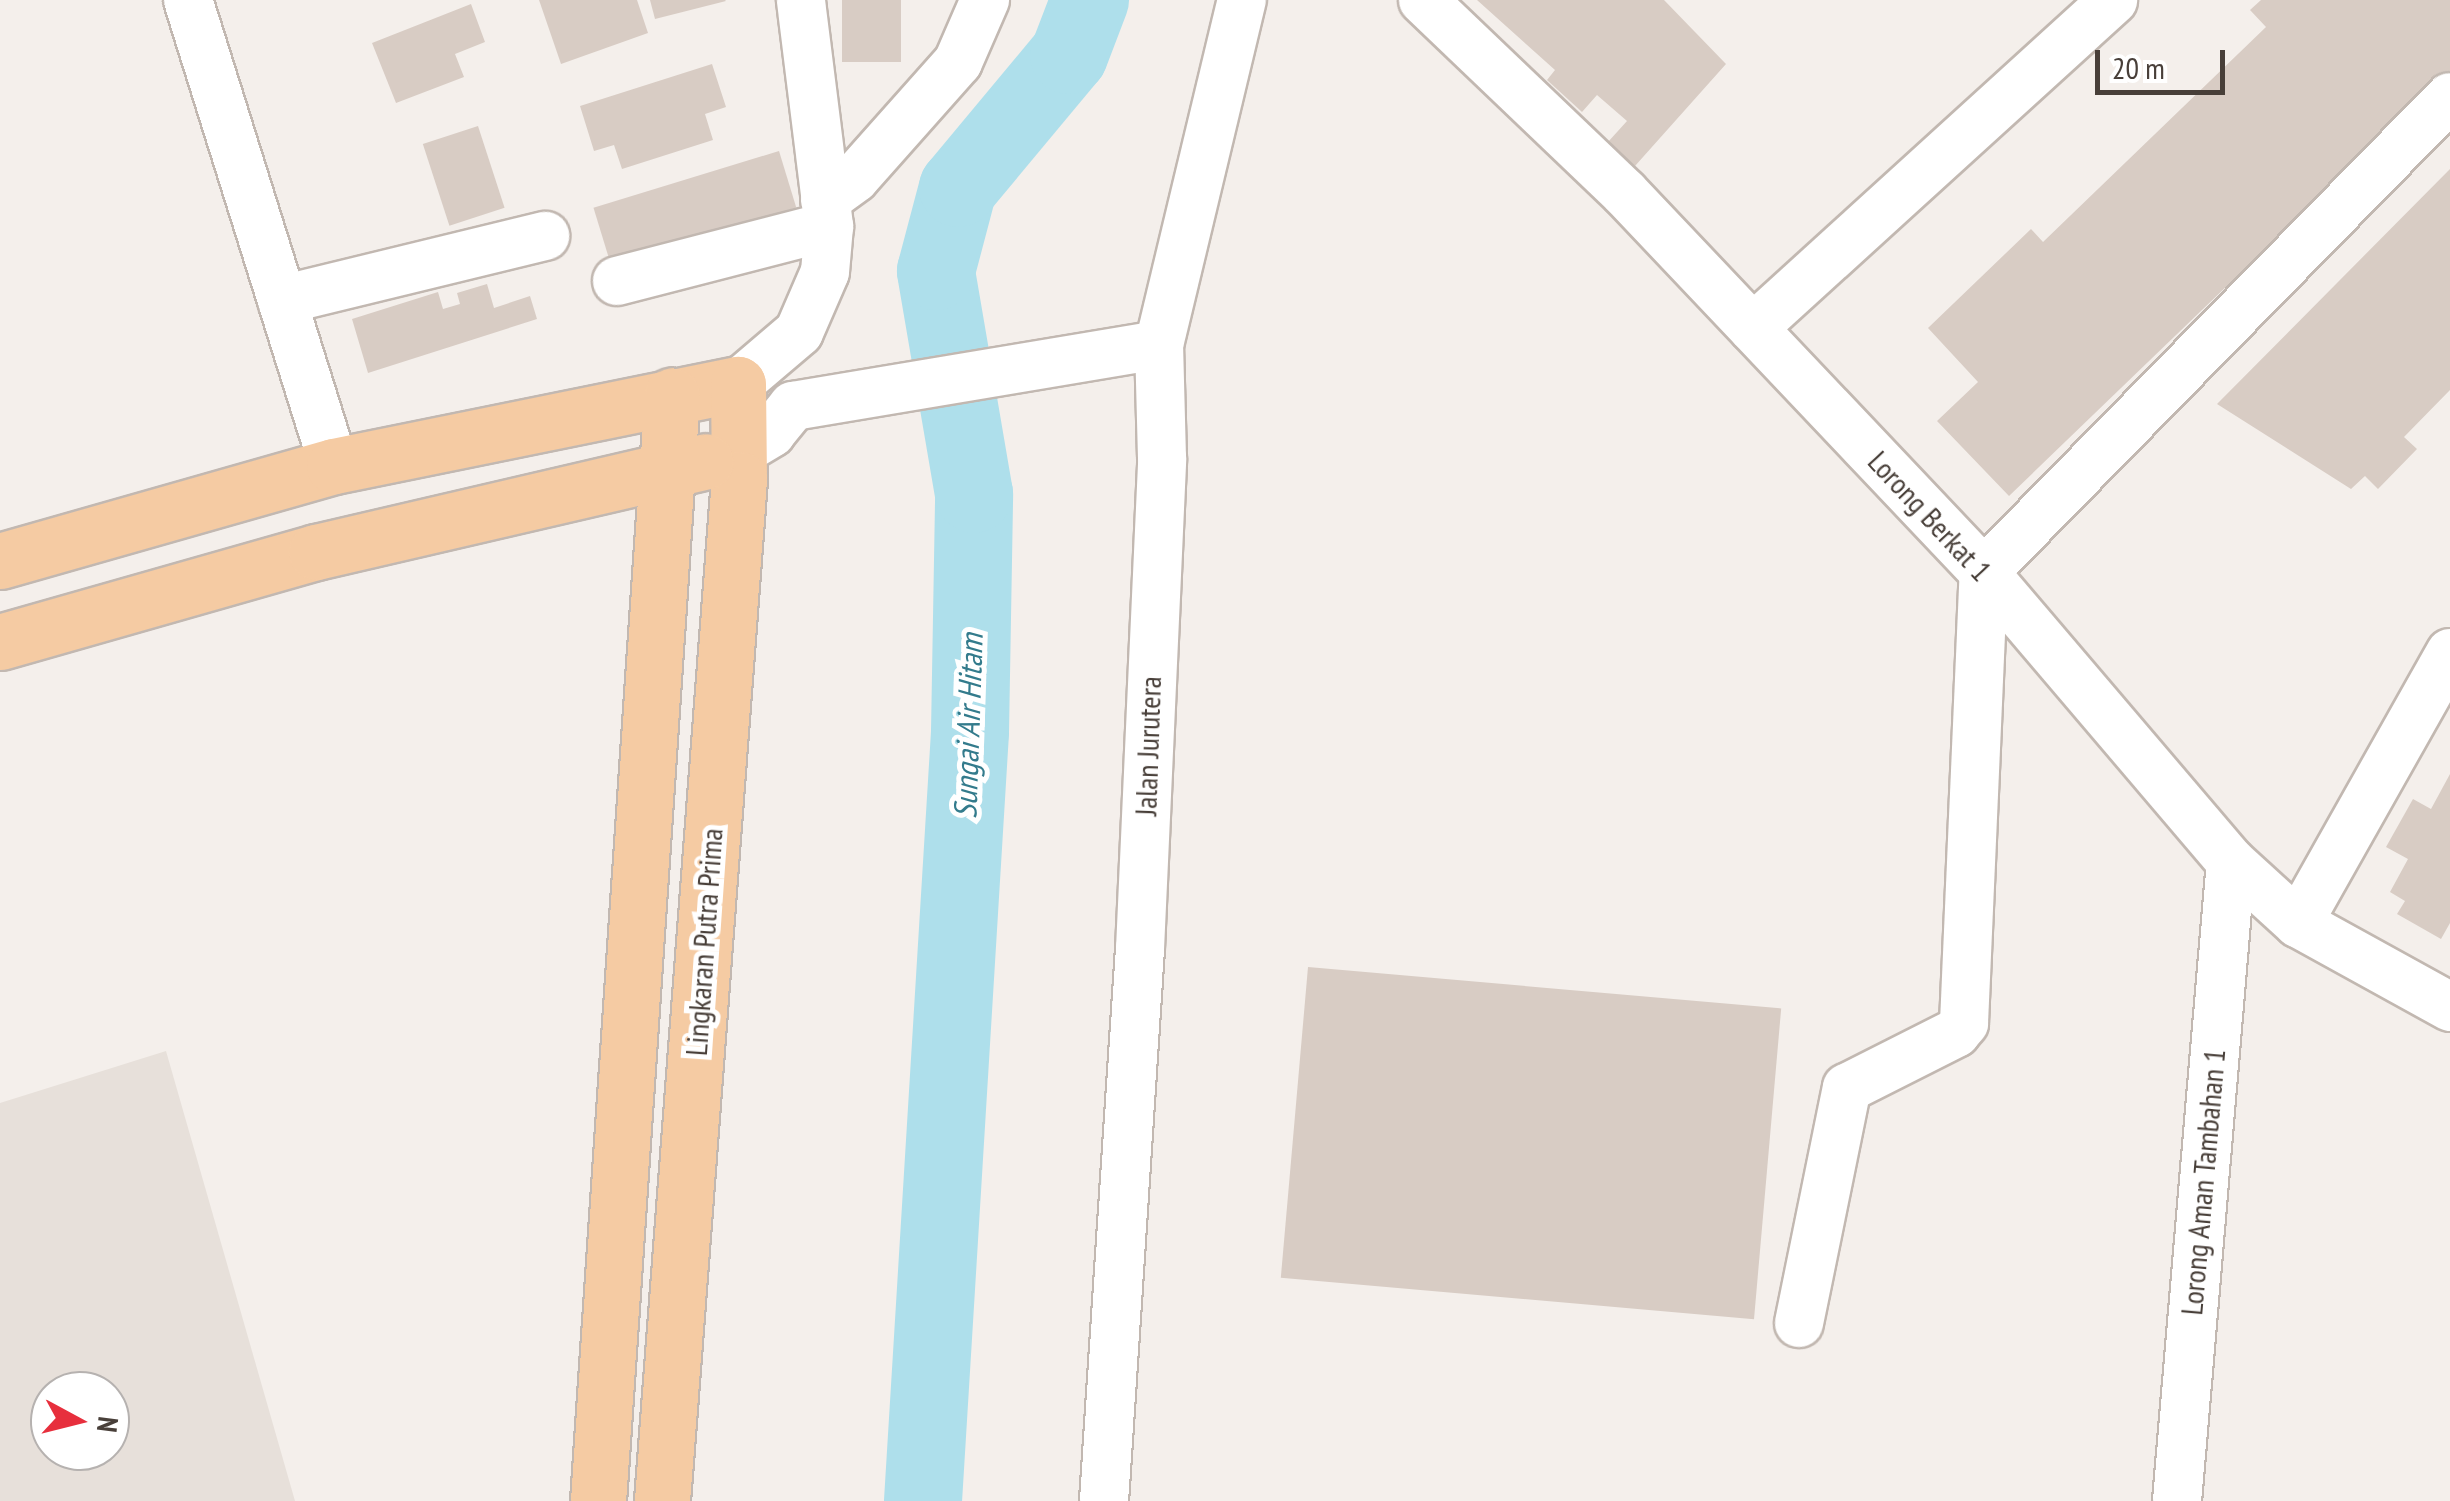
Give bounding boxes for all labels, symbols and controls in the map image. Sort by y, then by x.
scale bar [2100,30,2230,92]
text: 20 m [2112,48,2165,87]
street label: Lorong Berkat 1 [1861,444,1999,588]
water label: Sungai Air Hitam [946,632,990,820]
street label: Jalan Jurutera [1128,675,1168,817]
street label: Lingkaran Putra Prima [678,827,730,1057]
street label: Lorong Aman Tambahan 1 [2173,1047,2233,1317]
north arrow [30,1371,130,1471]
text: N [89,1415,128,1434]

